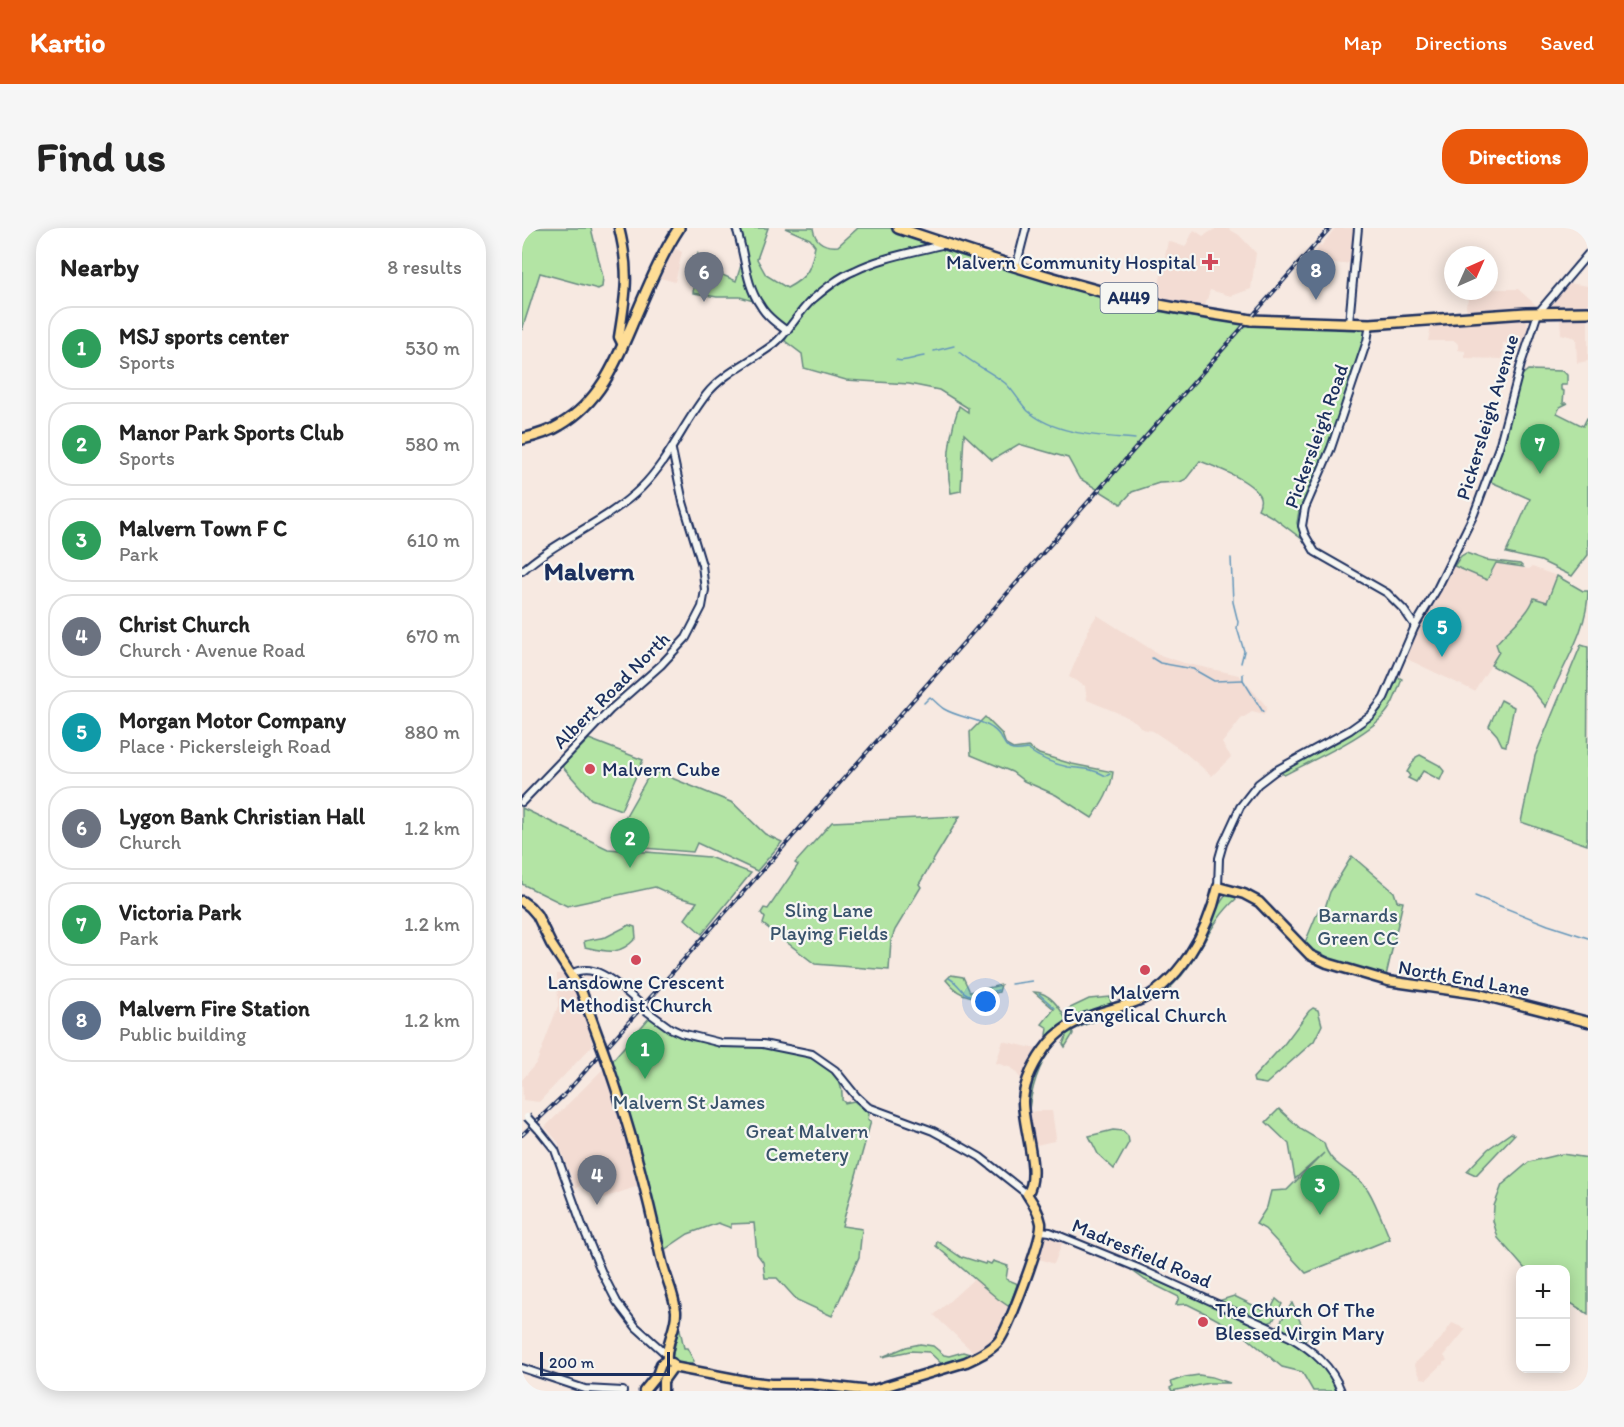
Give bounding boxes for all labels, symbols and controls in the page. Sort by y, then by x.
text: Kartio [30,25,105,59]
text: Map [1344,30,1382,55]
text: Directions [1415,30,1507,55]
text: Saved [1540,30,1594,55]
button: Directions [1442,129,1588,184]
text: Find us [36,131,166,182]
north arrow [1444,246,1498,300]
place label: Malvern Community Hospital [946,250,1196,274]
pin: 8 [1296,250,1336,300]
text: Nearby [60,251,139,283]
pin: 6 [684,253,723,302]
marker: Malvern Community Hospital [1201,253,1219,271]
text: 8 results [387,255,462,279]
road number: A449 [1100,283,1158,313]
text: MSJ sports center [119,323,289,350]
street label: Pickersleigh Avenue [1450,331,1524,503]
text: 1 [77,336,86,360]
text: 530 m [405,336,460,360]
text: Sports [119,350,175,374]
street label: Pickersleigh Road [1279,360,1353,511]
text: Manor Park Sports Club [119,419,344,446]
pin: 7 [1520,424,1560,474]
text: 2 [76,432,87,456]
text: 580 m [405,432,460,456]
text: Sports [119,446,175,470]
text: Malvern Town F C [119,515,287,542]
text: 3 [76,528,87,552]
text: 610 m [407,528,460,552]
text: Park [119,542,158,566]
district label: Malvern [544,555,635,587]
pin: 5 [1422,608,1462,657]
text: Christ Church [119,611,250,638]
text: 4 [75,624,88,648]
text: 670 m [406,624,460,648]
street label: Albert Road North [547,626,675,754]
text: Church · Avenue Road [119,638,305,662]
text: Morgan Motor Company [119,707,346,734]
text: 5 [76,720,87,744]
text: 880 m [404,720,460,744]
text: Place · Pickersleigh Road [119,734,331,758]
place label: Malvern Cube [602,757,720,781]
marker: Malvern Cube [583,762,597,776]
text: Lygon Bank Christian Hall [119,803,365,830]
text: 6 [76,816,87,840]
text: 1.2 km [404,816,460,840]
pin: 2 [610,818,650,868]
text: Church [119,830,181,854]
park label: Sling Lane Playing Fields [770,898,888,945]
text: Victoria Park [119,899,241,926]
park label: Barnards Green CC [1317,903,1399,950]
text: 7 [77,912,86,936]
text: 1.2 km [404,912,460,936]
text: Park [119,926,158,950]
marker: Lansdowne Crescent Methodist Church [629,953,643,967]
street label: North End Lane [1396,955,1532,1001]
marker: Malvern Evangelical Church [1138,963,1152,977]
place label: Lansdowne Crescent Methodist Church [548,970,724,1017]
place label: Malvern Evangelical Church [1063,980,1227,1027]
your location [971,987,1000,1016]
text: Malvern Fire Station [119,995,310,1022]
text: 8 [76,1008,87,1032]
text: 1.2 km [404,1008,460,1032]
text: Public building [119,1022,246,1046]
pin: 1 [626,1030,664,1079]
park label: Malvern St James [613,1090,765,1114]
park label: Great Malvern Cemetery [746,1119,868,1166]
pin: 4 [578,1156,616,1205]
pin: 3 [1300,1166,1340,1215]
street label: Madresfield Road [1069,1213,1216,1293]
map controls [1516,1265,1570,1373]
button: + [1516,1265,1570,1319]
place label: The Church Of The Blessed Virgin Mary [1215,1298,1385,1345]
marker: The Church Of The Blessed Virgin Mary [1196,1315,1210,1329]
button: − [1516,1319,1570,1373]
scale bar [540,1349,670,1376]
text: 200 m [549,1353,594,1372]

